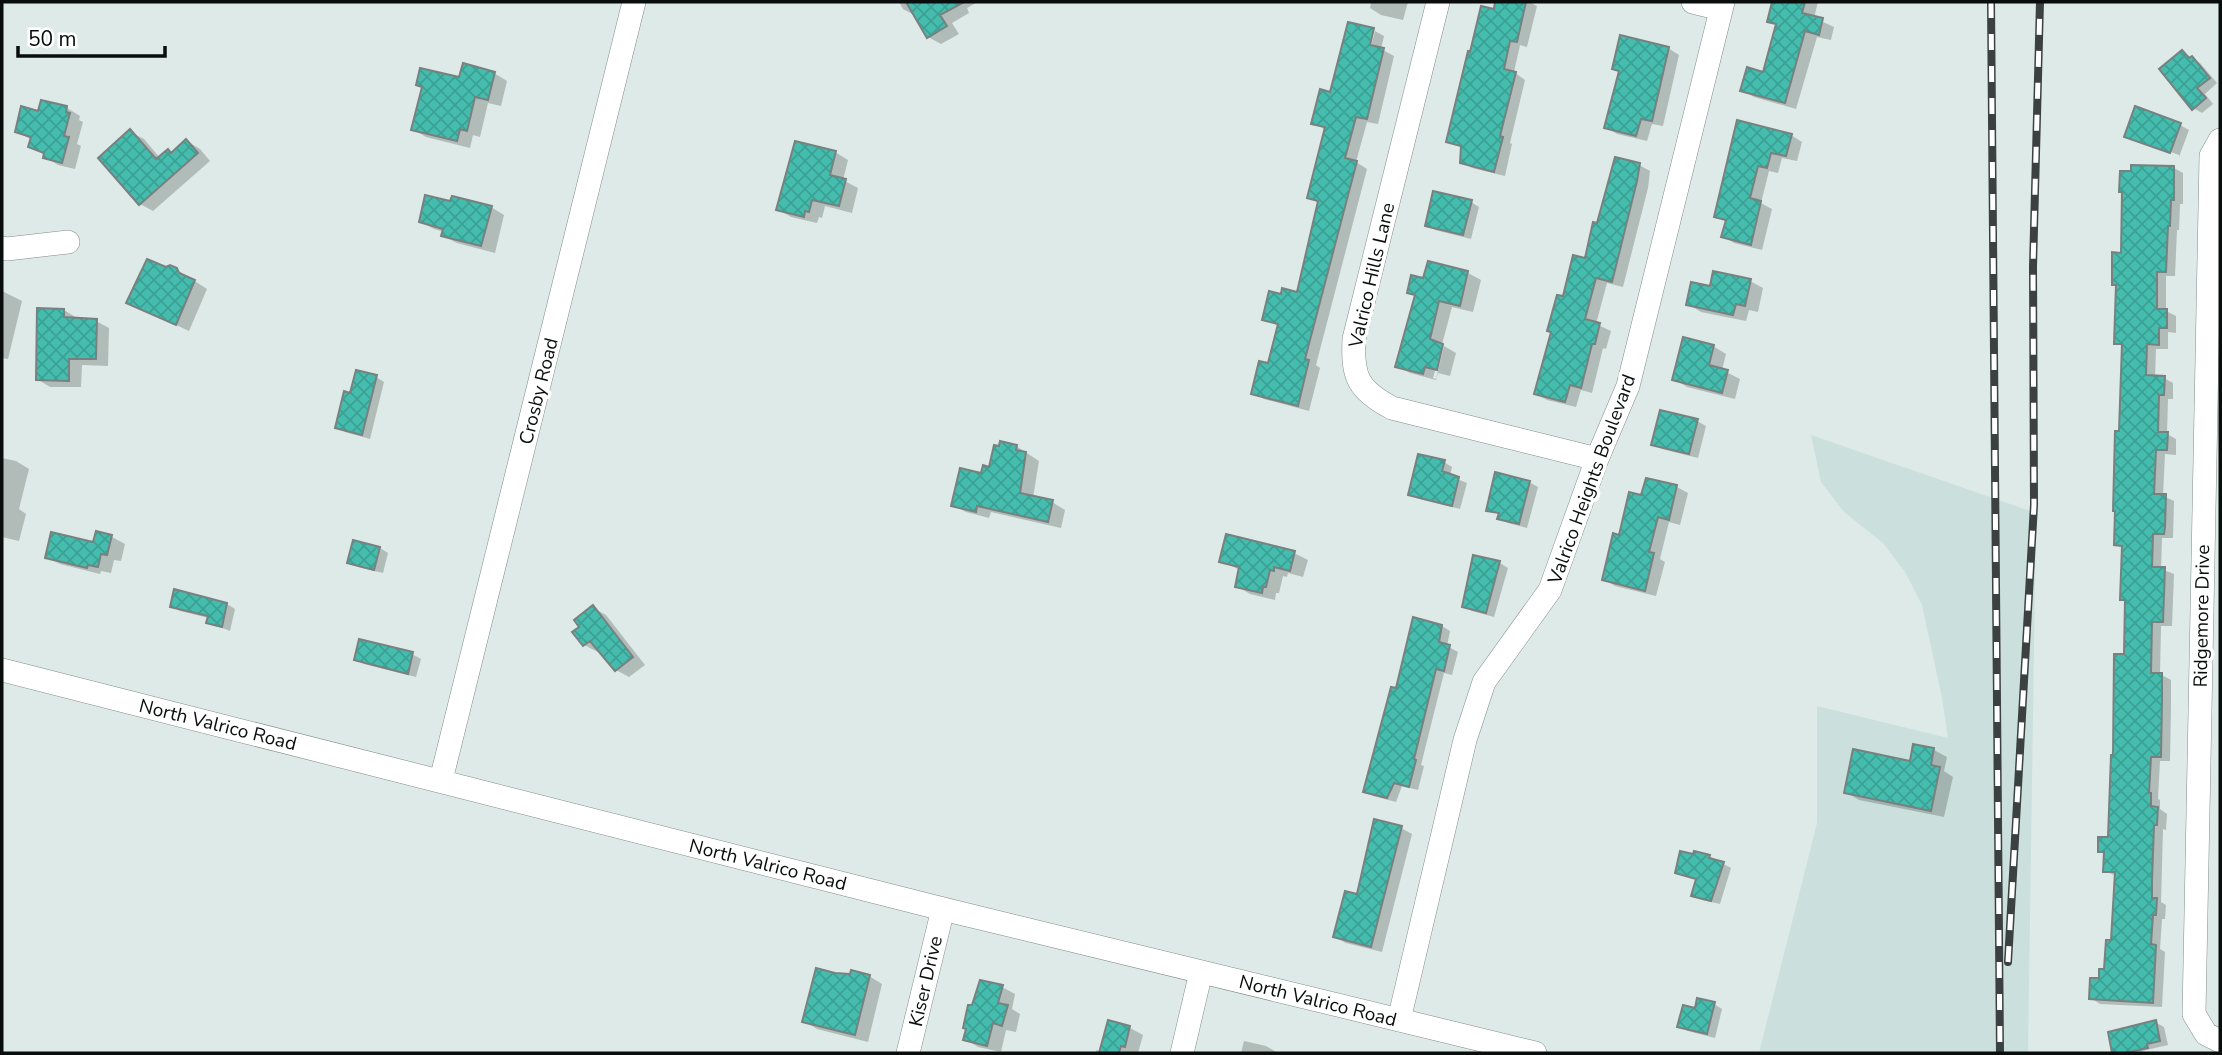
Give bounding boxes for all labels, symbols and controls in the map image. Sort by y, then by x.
scale bar [18,14,164,58]
text: 50 m [28,25,77,53]
street label: Valrico Hills Lane [1342,200,1401,351]
street label: Crosby Road [513,335,565,447]
street label: Valrico Heights Boulevard [1541,371,1642,589]
street label: Ridgemore Drive [2188,544,2216,688]
street label: North Valrico Road [136,693,299,757]
street label: North Valrico Road [686,833,849,897]
street label: Kiser Drive [903,933,949,1029]
street label: North Valrico Road [1236,969,1399,1033]

